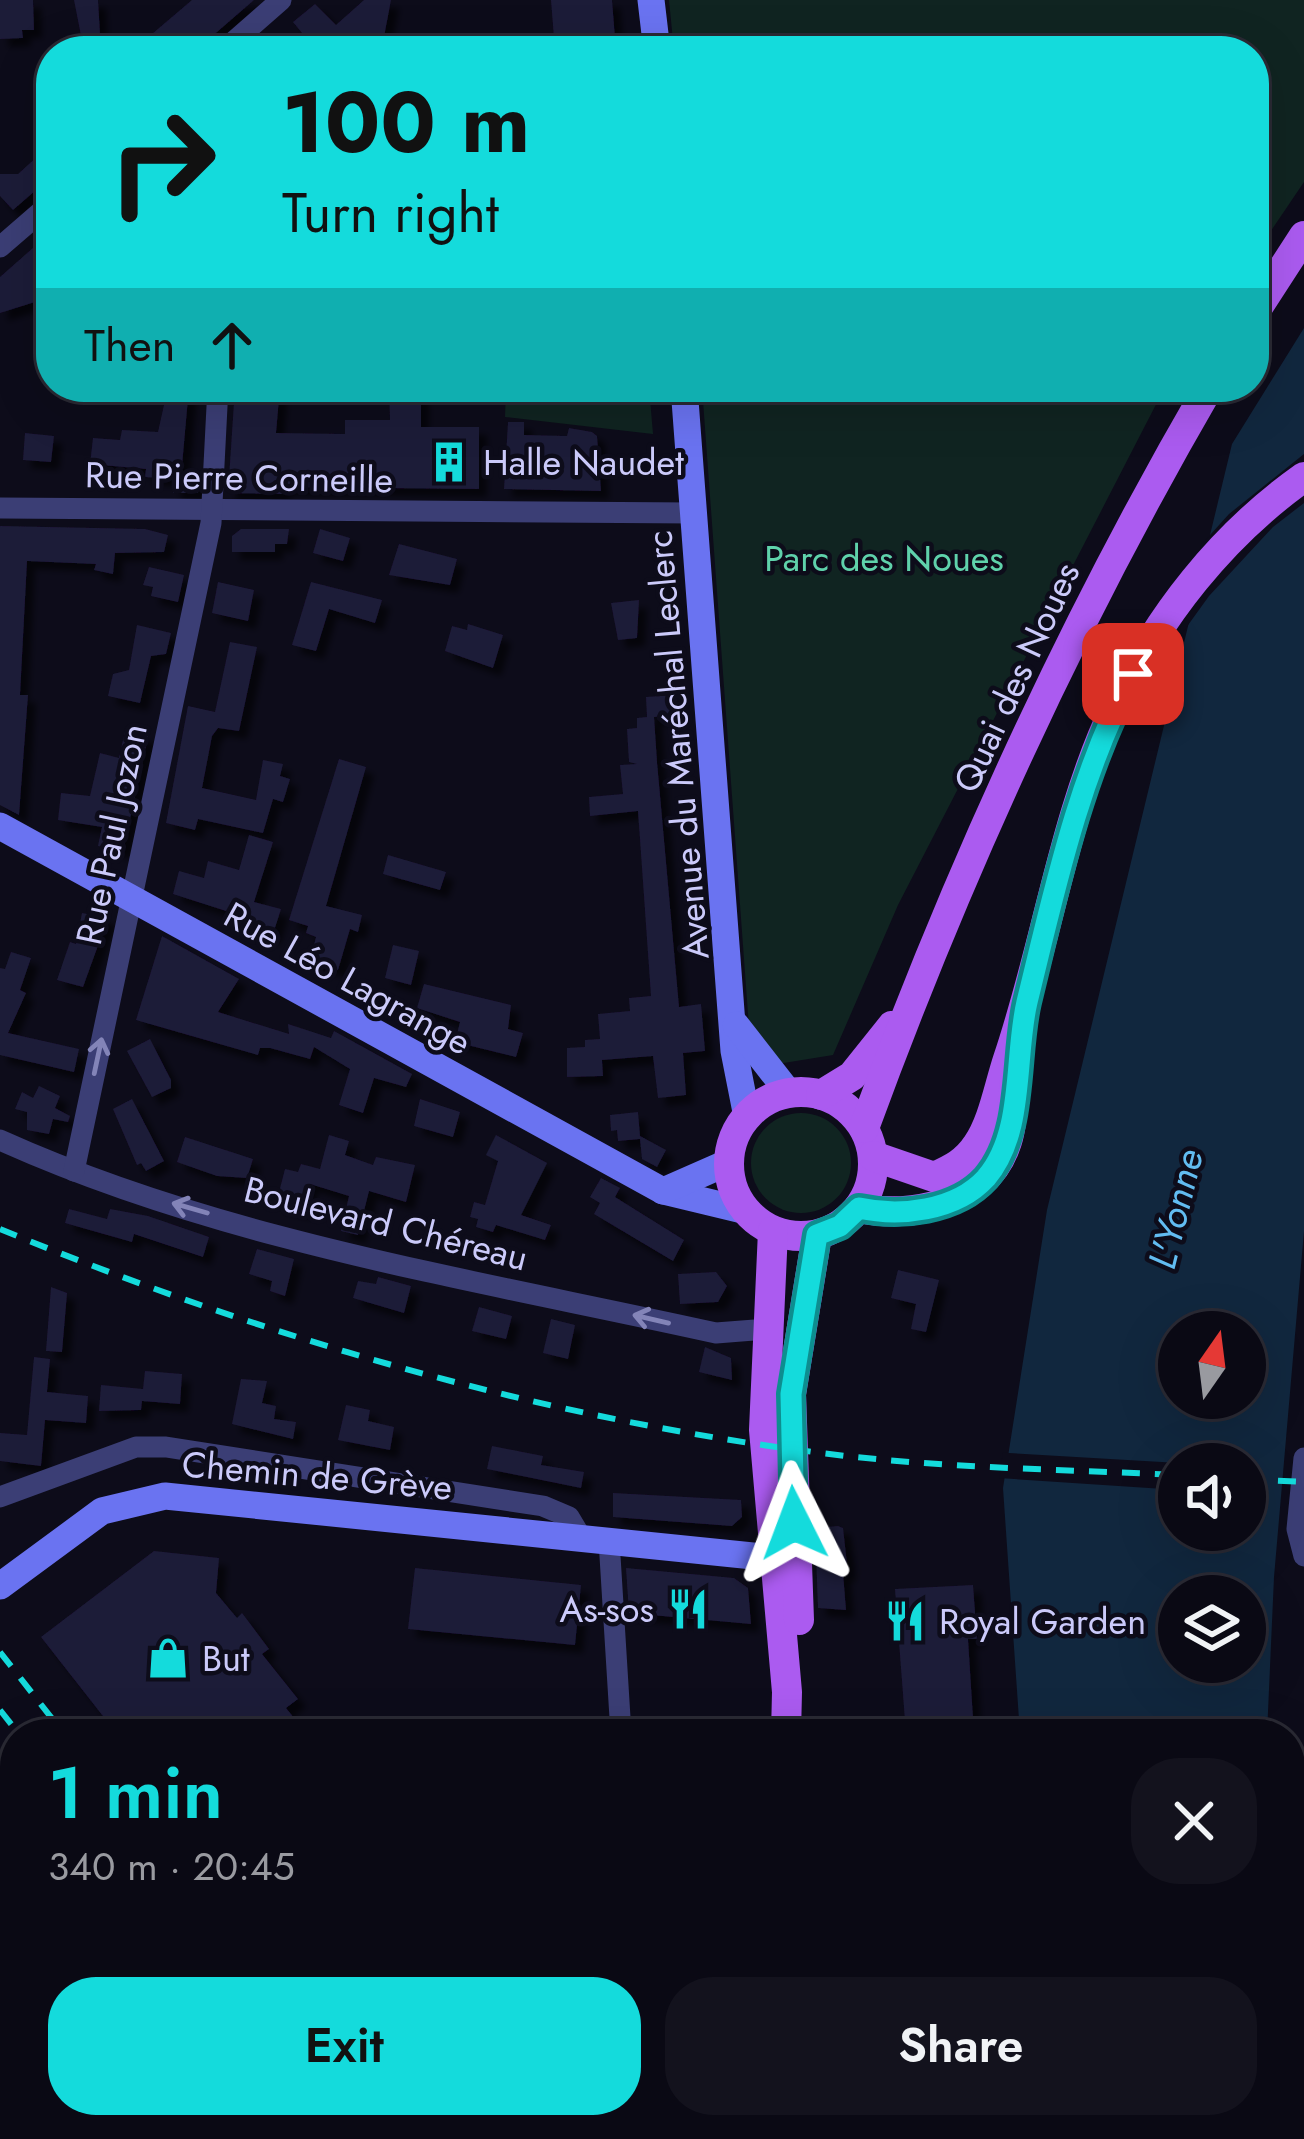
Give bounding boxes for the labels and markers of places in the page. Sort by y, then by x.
place label: Halle Naudet [483,436,684,488]
building icon: Halle Naudet [426,439,472,485]
pin [1082,623,1184,725]
place label: As-sos [559,1583,654,1635]
restaurant icon: As-sos [665,1586,711,1632]
place label: Royal Garden [939,1595,1146,1647]
restaurant icon: Royal Garden [882,1598,928,1644]
place label: But [202,1632,250,1684]
shop icon: But [145,1635,191,1681]

